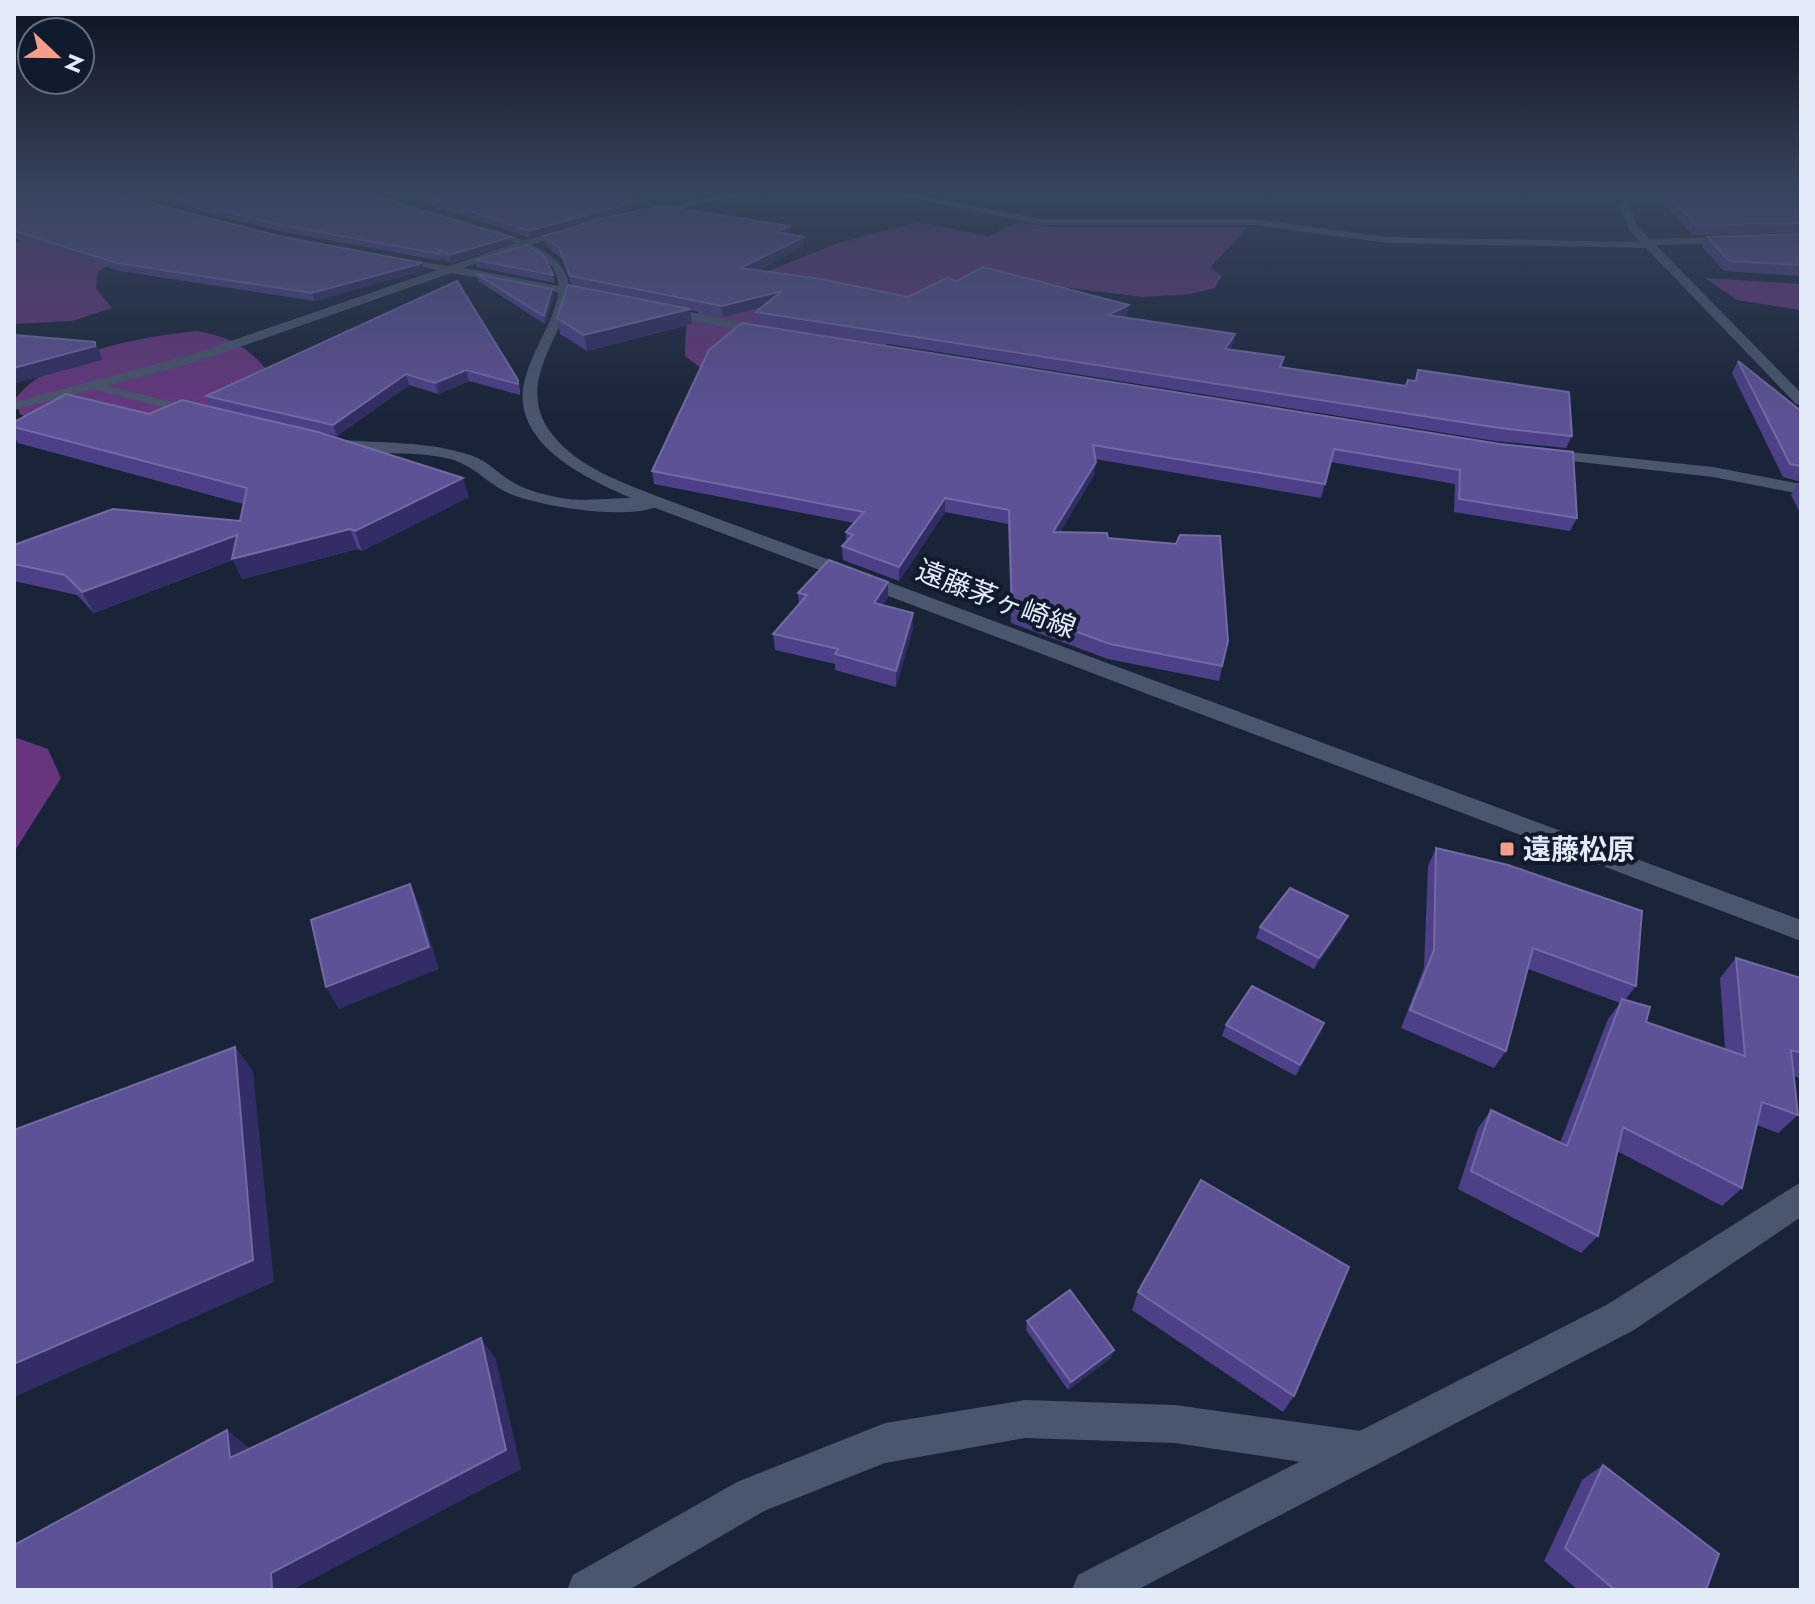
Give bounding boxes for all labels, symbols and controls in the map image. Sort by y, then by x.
north arrow [16,16,96,96]
text: N [56,49,93,78]
street label: 遠藤茅ヶ崎線 [910,550,1082,648]
place label: 遠藤松原 [1523,829,1635,870]
marker: 遠藤松原 [1498,840,1516,858]

